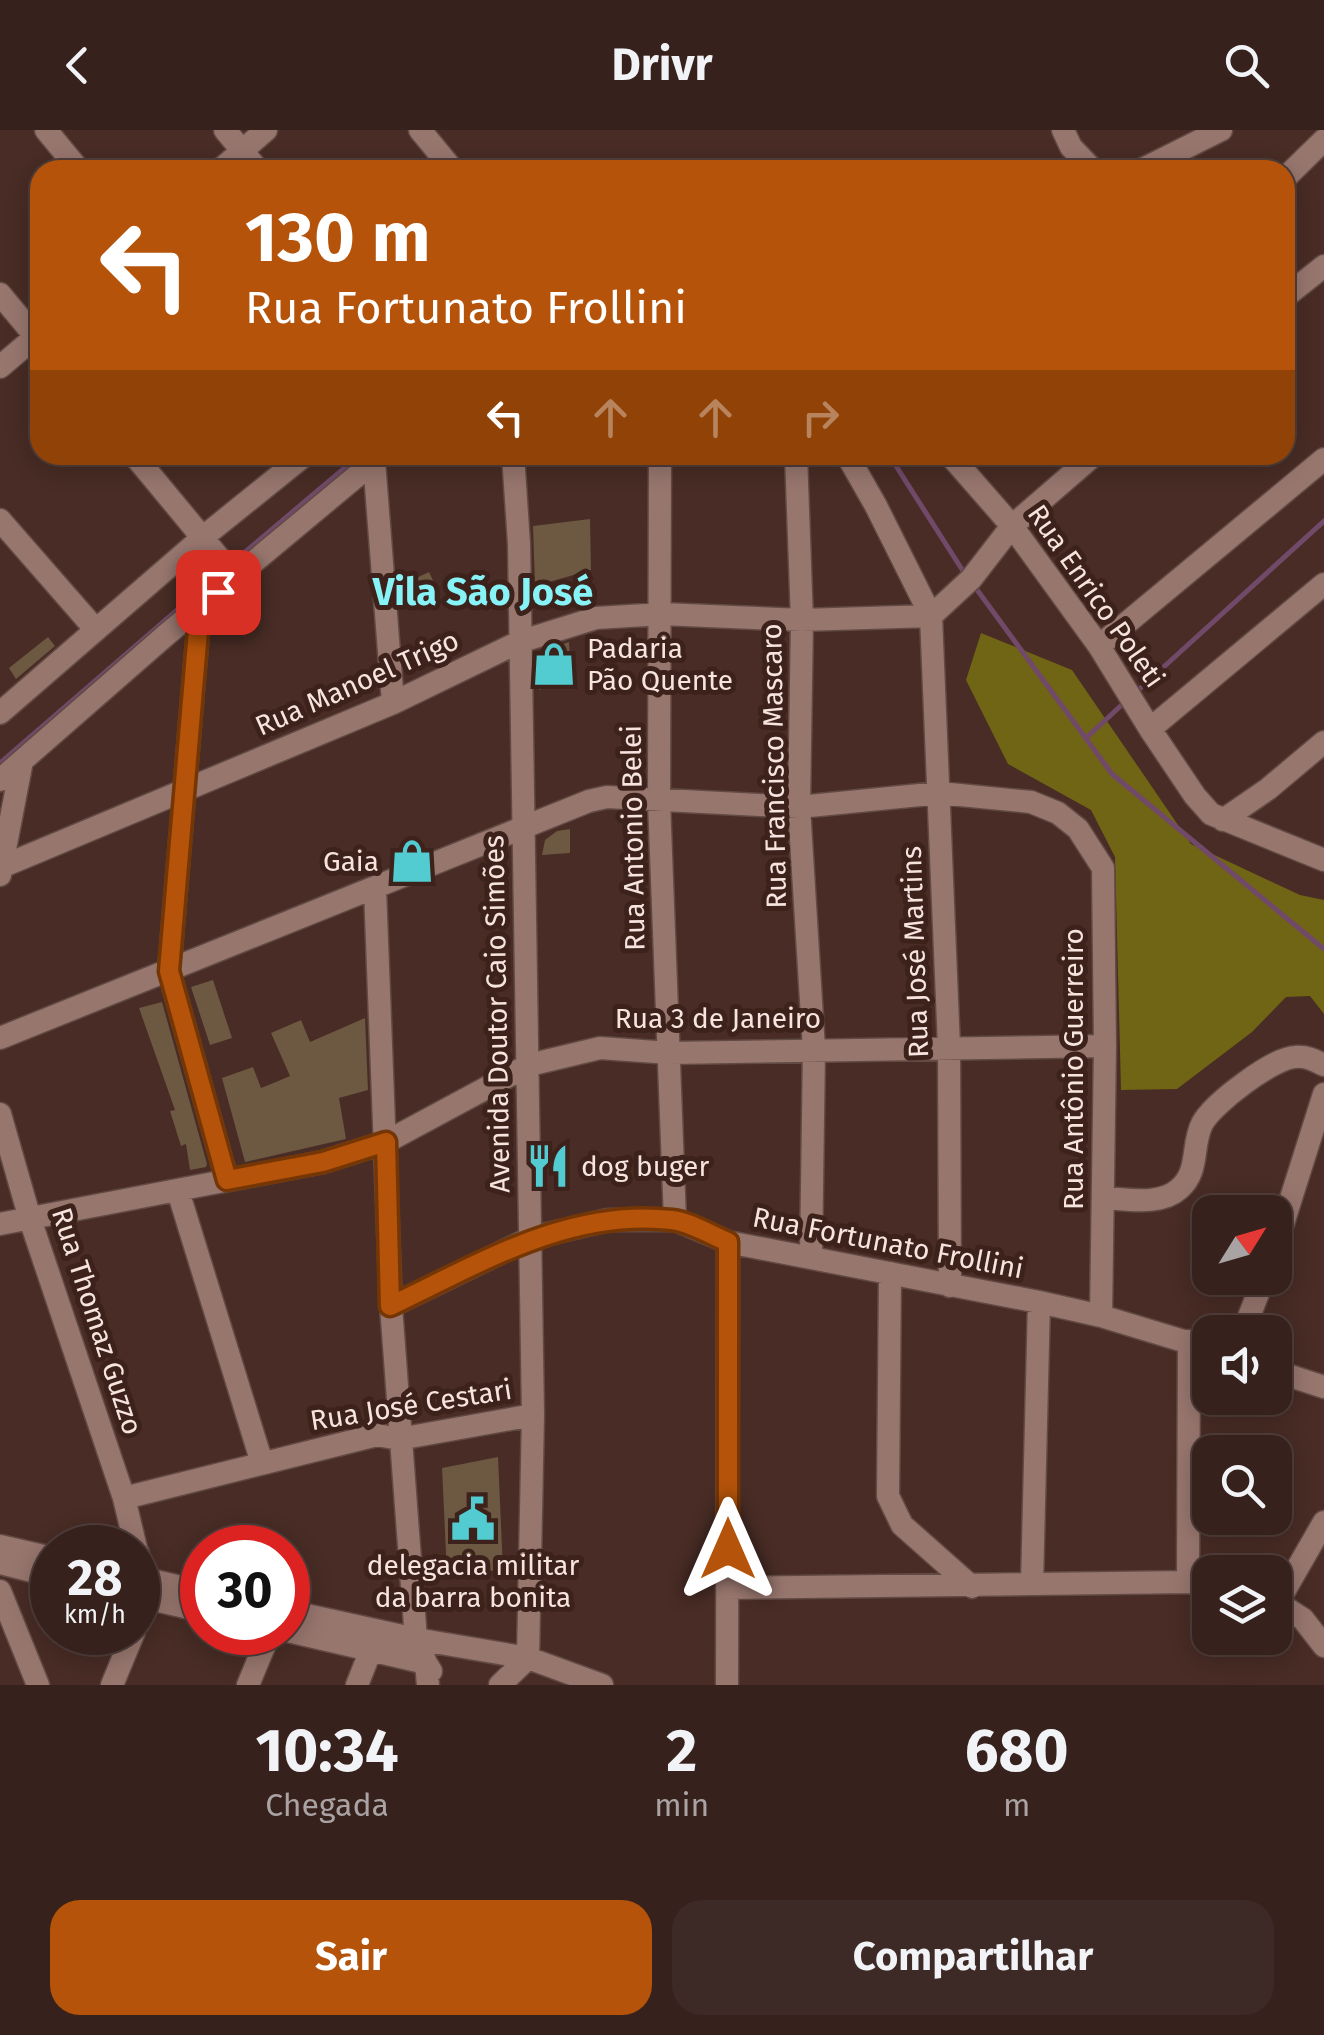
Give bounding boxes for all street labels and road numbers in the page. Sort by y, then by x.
street label: Rua Enrico Poleti [1021,498,1171,694]
street label: Rua Manoel Trigo [250,623,464,743]
street label: Rua Francisco Mascaro [755,623,793,909]
street label: Rua Antonio Belei [615,725,651,951]
street label: Avenida Doutor Caio Simões [477,835,517,1193]
street label: Rua José Martins [895,846,935,1058]
street label: Rua Antônio Guerreiro [1057,928,1090,1210]
street label: Rua 3 de Janeiro [615,1002,821,1035]
street label: Rua Fortunato Frollini [750,1201,1026,1285]
street label: Rua Thomaz Guzzo [45,1203,149,1439]
street label: Rua José Cestari [308,1373,514,1437]

